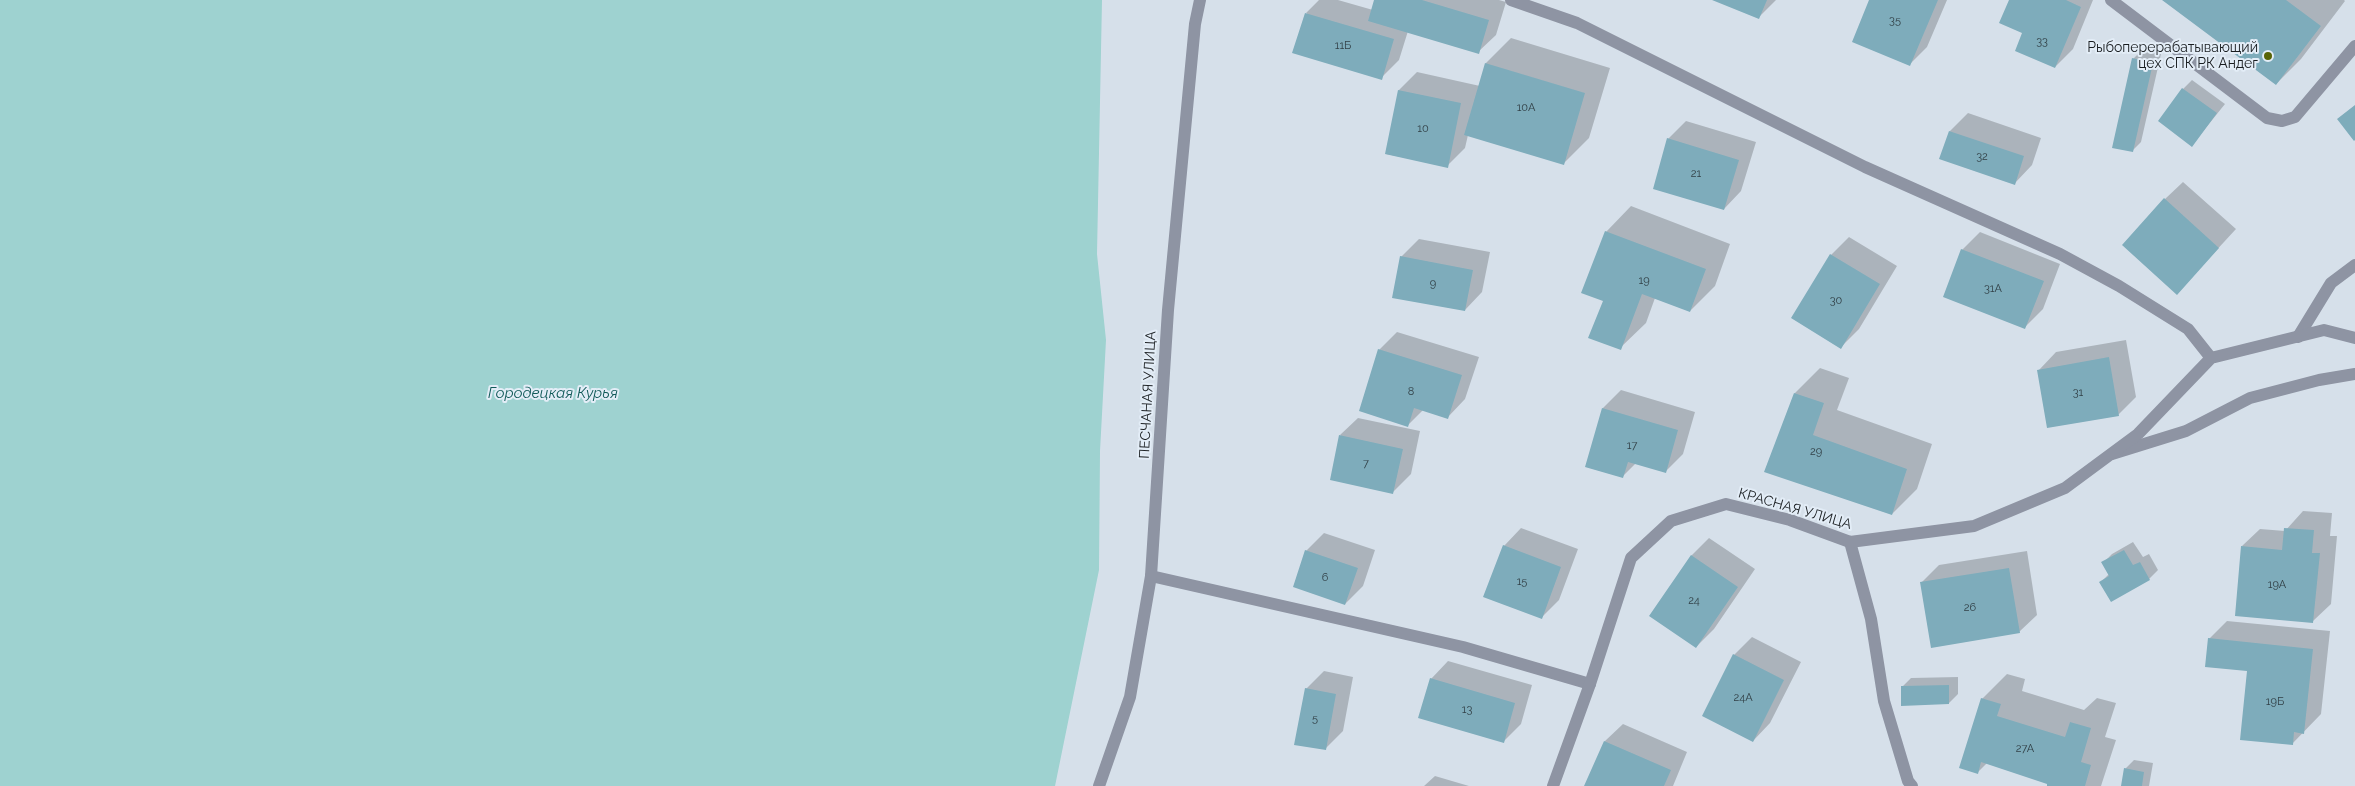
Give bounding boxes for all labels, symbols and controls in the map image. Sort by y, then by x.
house number: 35 [1889,14,1901,28]
house number: 33 [2036,35,2048,49]
house number: 11Б [1335,39,1351,53]
place label: Рыбоперерабатывающий цех СПК РК Андег [2087,40,2258,72]
marker: Рыбоперерабатывающий цех СПК РК Андег [2262,50,2274,62]
house number: 10А [1517,101,1535,115]
house number: 10 [1417,122,1429,136]
house number: 32 [1976,150,1988,164]
house number: 21 [1691,167,1701,181]
house number: 19 [1638,274,1650,288]
house number: 9 [1430,277,1436,291]
house number: 31А [1984,282,2002,296]
house number: 30 [1830,294,1842,308]
street label: ПЕСЧАНАЯ УЛИЦА [1136,331,1160,459]
water label: Городецкая Курья [488,384,618,402]
house number: 8 [1408,385,1414,399]
house number: 31 [2073,386,2083,400]
house number: 17 [1627,439,1637,453]
house number: 29 [1810,445,1822,459]
house number: 7 [1363,457,1369,471]
street label: КРАСНАЯ УЛИЦА [1736,485,1854,533]
house number: 6 [1322,571,1328,585]
house number: 15 [1517,575,1527,589]
house number: 19А [2268,578,2286,592]
house number: 24 [1688,594,1700,608]
house number: 26 [1964,601,1976,615]
house number: 24А [1733,691,1753,705]
house number: 19Б [2266,695,2284,709]
house number: 13 [1462,703,1472,717]
house number: 5 [1312,712,1318,726]
house number: 27А [2016,742,2034,756]

